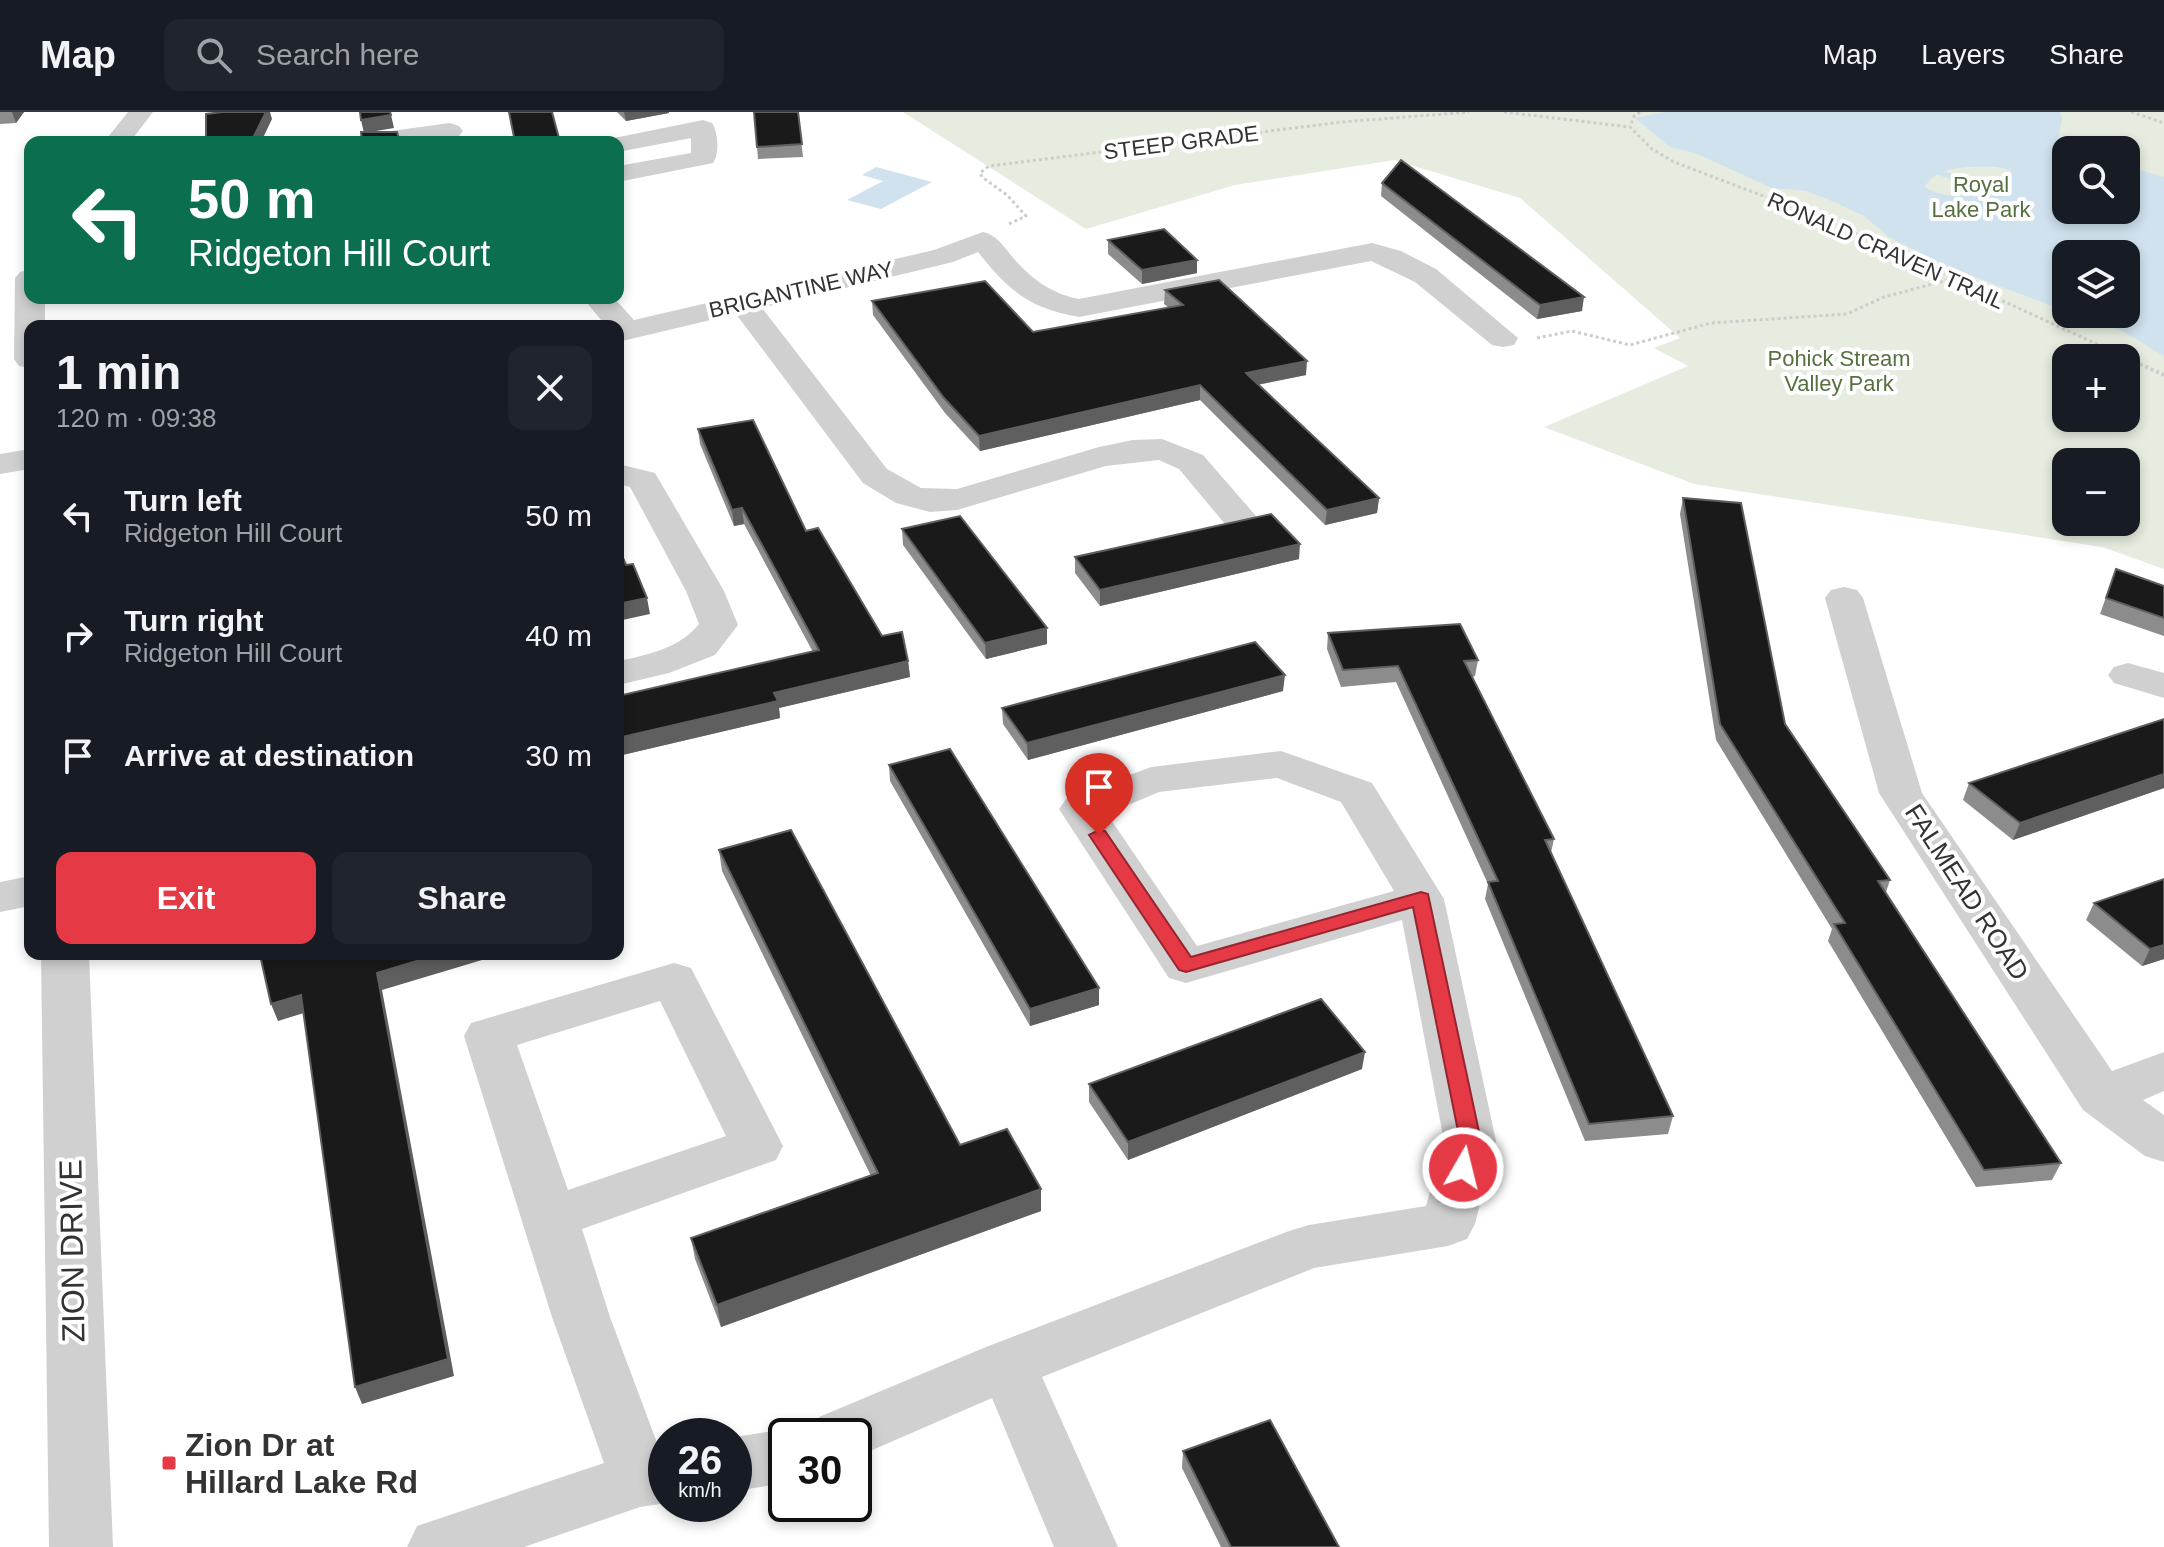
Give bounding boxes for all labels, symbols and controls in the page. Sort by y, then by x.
search box [164,19,724,91]
icon: search [192,33,236,77]
text: Map [40,34,116,76]
text: Search here [256,38,419,71]
text: Map [1823,39,1877,70]
text: Layers [1921,39,2005,70]
text: Share [2049,39,2124,70]
street label: STEEP GRADE [1102,121,1260,164]
map controls [2052,136,2140,536]
button: search [2052,136,2140,224]
text: 50 m [188,167,316,230]
icon: left [56,168,160,272]
park label: Royal Lake Park [1931,172,2032,222]
street label: RONALD CRAVEN TRAIL [1764,187,2008,314]
text: Ridgeton Hill Court [188,233,490,274]
button: layers [2052,240,2140,328]
street label: BRIGANTINE WAY [707,256,896,323]
button: + [2052,344,2140,432]
text: 1 min [56,346,181,399]
button: close [508,346,592,430]
park label: Pohick Stream Valley Park [1767,346,1911,396]
text: 120 m · 09:38 [56,403,216,433]
button: − [2052,448,2140,536]
text: Turn left [124,484,242,517]
icon: left [56,494,100,538]
text: 50 m [525,499,592,532]
text: Ridgeton Hill Court [124,518,342,548]
text: Turn right [124,604,263,637]
icon: right [56,614,100,658]
text: 40 m [525,619,592,652]
text: Ridgeton Hill Court [124,638,342,668]
icon: arrive [56,734,100,778]
text: Arrive at destination [124,739,414,772]
text: 30 m [525,739,592,772]
pin [1065,753,1133,835]
icon: arrive [1077,765,1121,809]
street label: FALMEAD ROAD [1899,798,2035,986]
button: Exit [56,852,316,944]
button: Share [332,852,592,944]
position arrow [1421,1126,1505,1210]
street label: ZION DRIVE [52,1159,92,1343]
speed limit sign: 30 [768,1418,872,1522]
place label: Zion Dr at Hillard Lake Rd [185,1427,418,1500]
text: 26 [678,1438,722,1482]
marker: Zion Dr at Hillard Lake Rd [160,1454,178,1472]
text: km/h [678,1479,722,1501]

